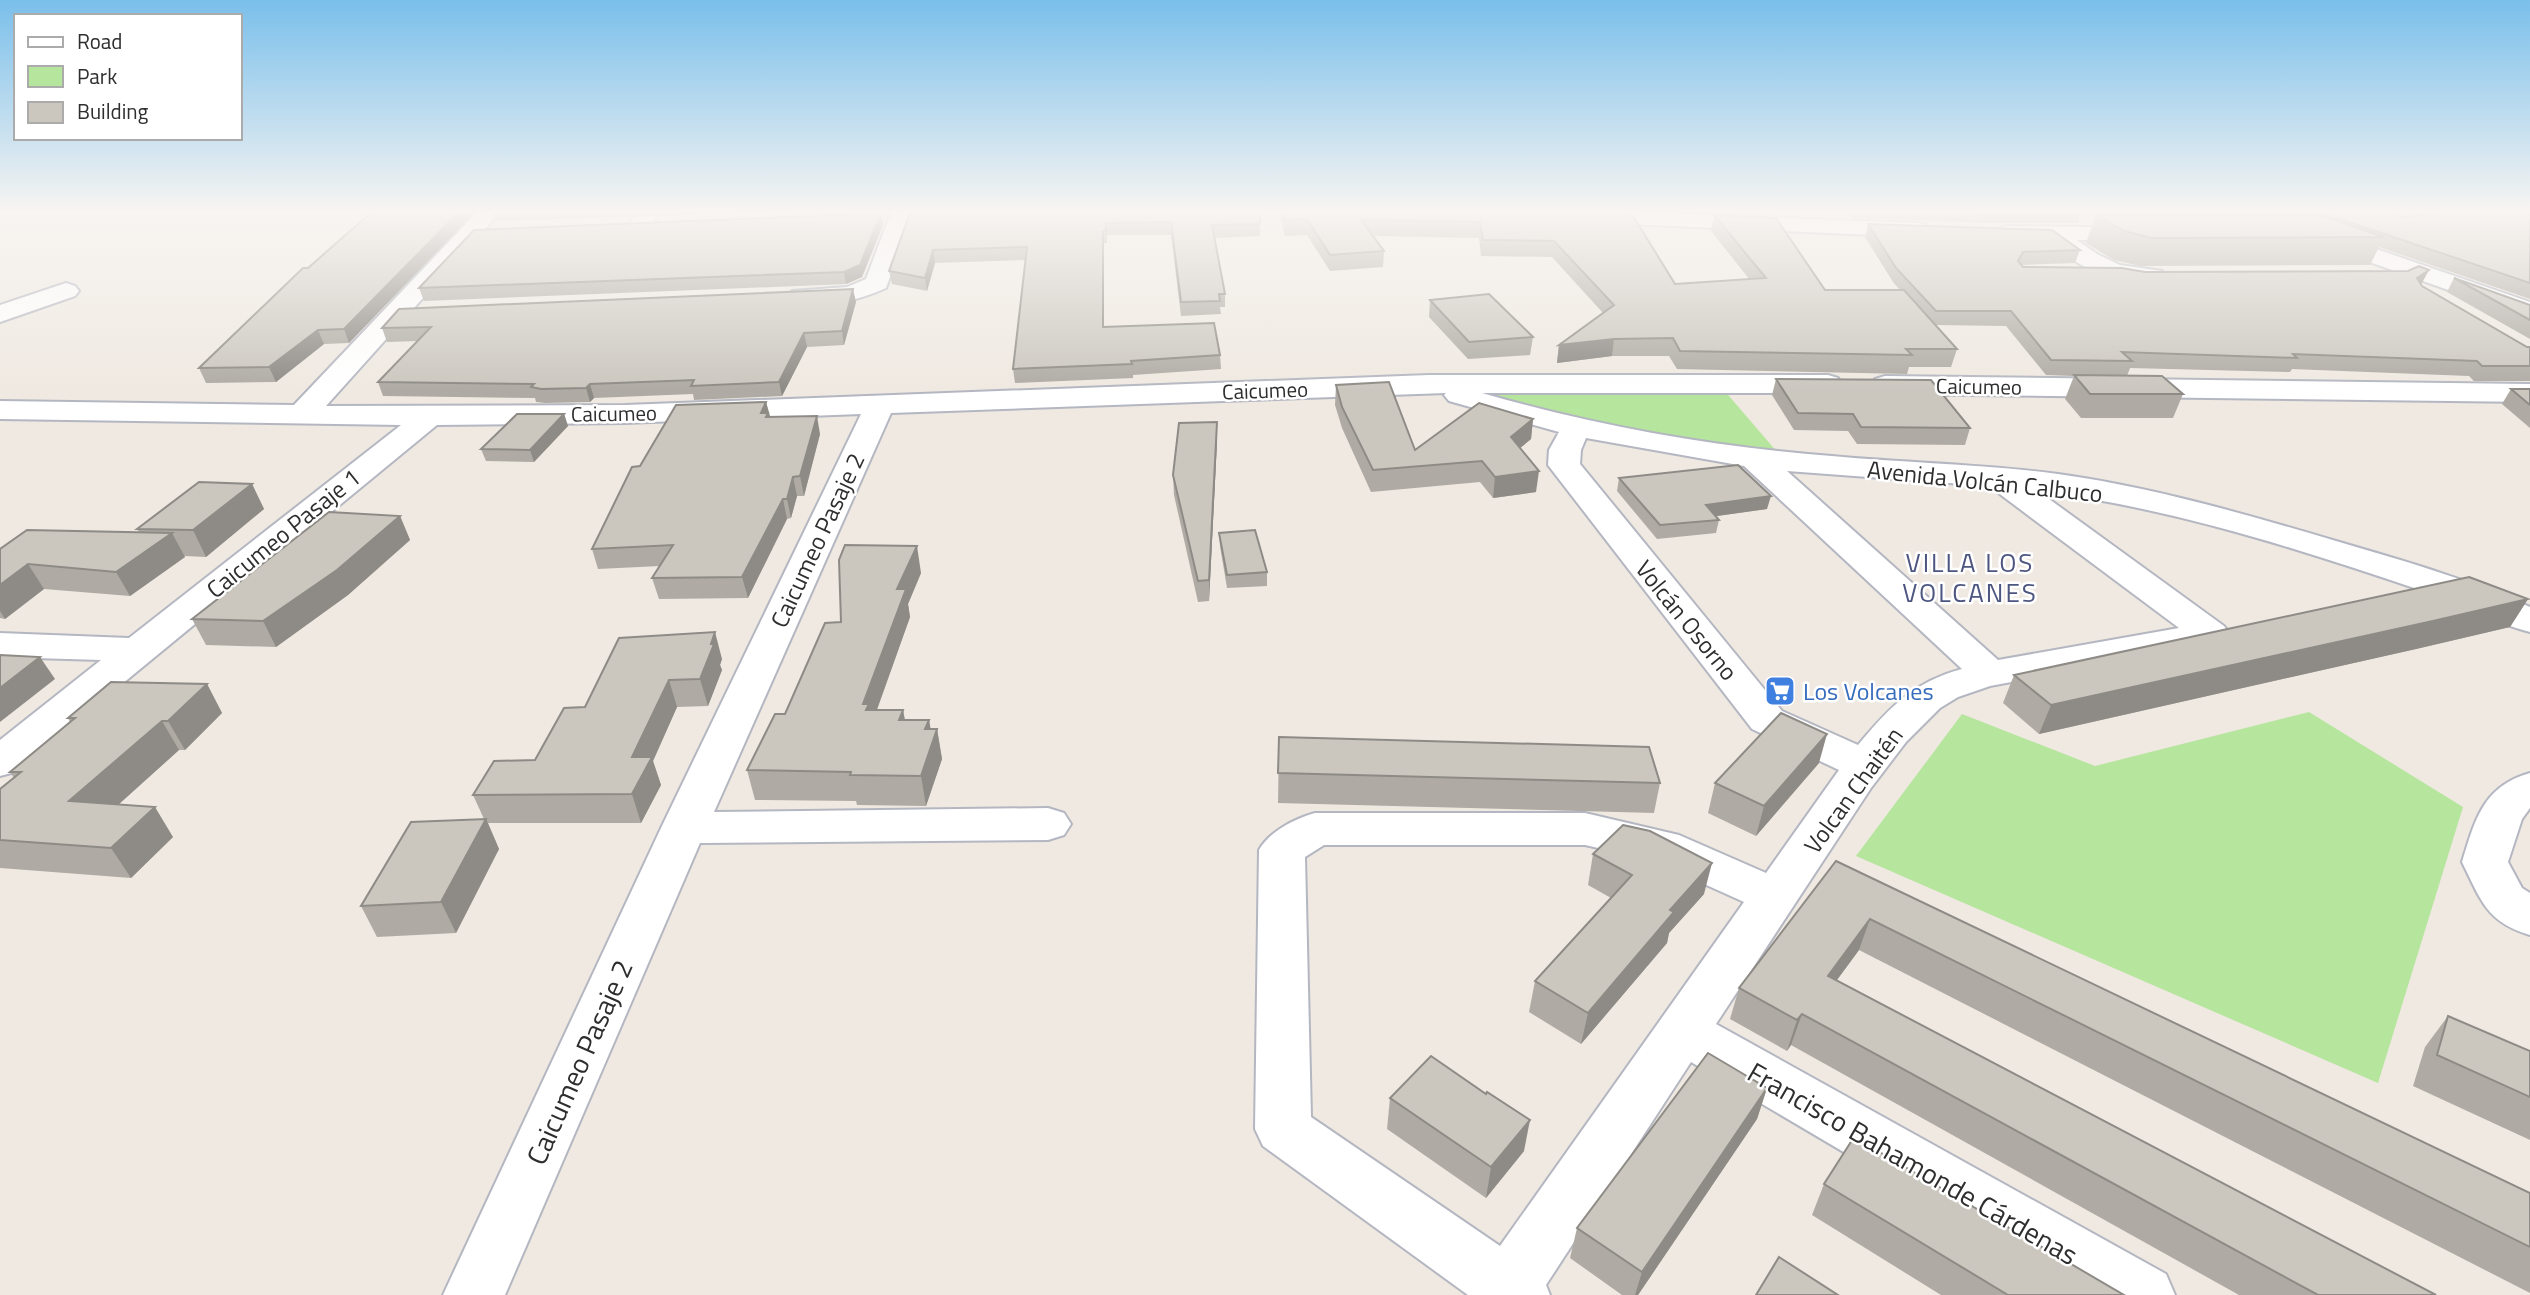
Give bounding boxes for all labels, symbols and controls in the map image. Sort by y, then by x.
legend [14,14,242,140]
text: Road [77,25,122,57]
text: Park [77,60,117,92]
text: Building [77,95,149,127]
street label: Caicumeo [1936,369,2022,403]
street label: Caicumeo [1221,373,1309,407]
street label: Caicumeo [571,396,657,430]
street label: Caicumeo Pasaje 2 [761,447,873,633]
street label: Avenida Volcán Calbuco [1866,451,2104,511]
street label: Caicumeo Pasaje 1 [198,460,368,606]
district label: VILLA LOS VOLCANES [1902,543,2038,612]
street label: Volcán Osorno [1627,552,1747,688]
place label: Los Volcanes [1803,673,1934,709]
supermarket icon: Los Volcanes [1763,674,1797,708]
street label: Volcan Chaitén [1795,719,1911,861]
street label: Caicumeo Pasaje 2 [514,952,644,1172]
street label: Francisco Bahamonde Cárdenas [1740,1050,2086,1276]

